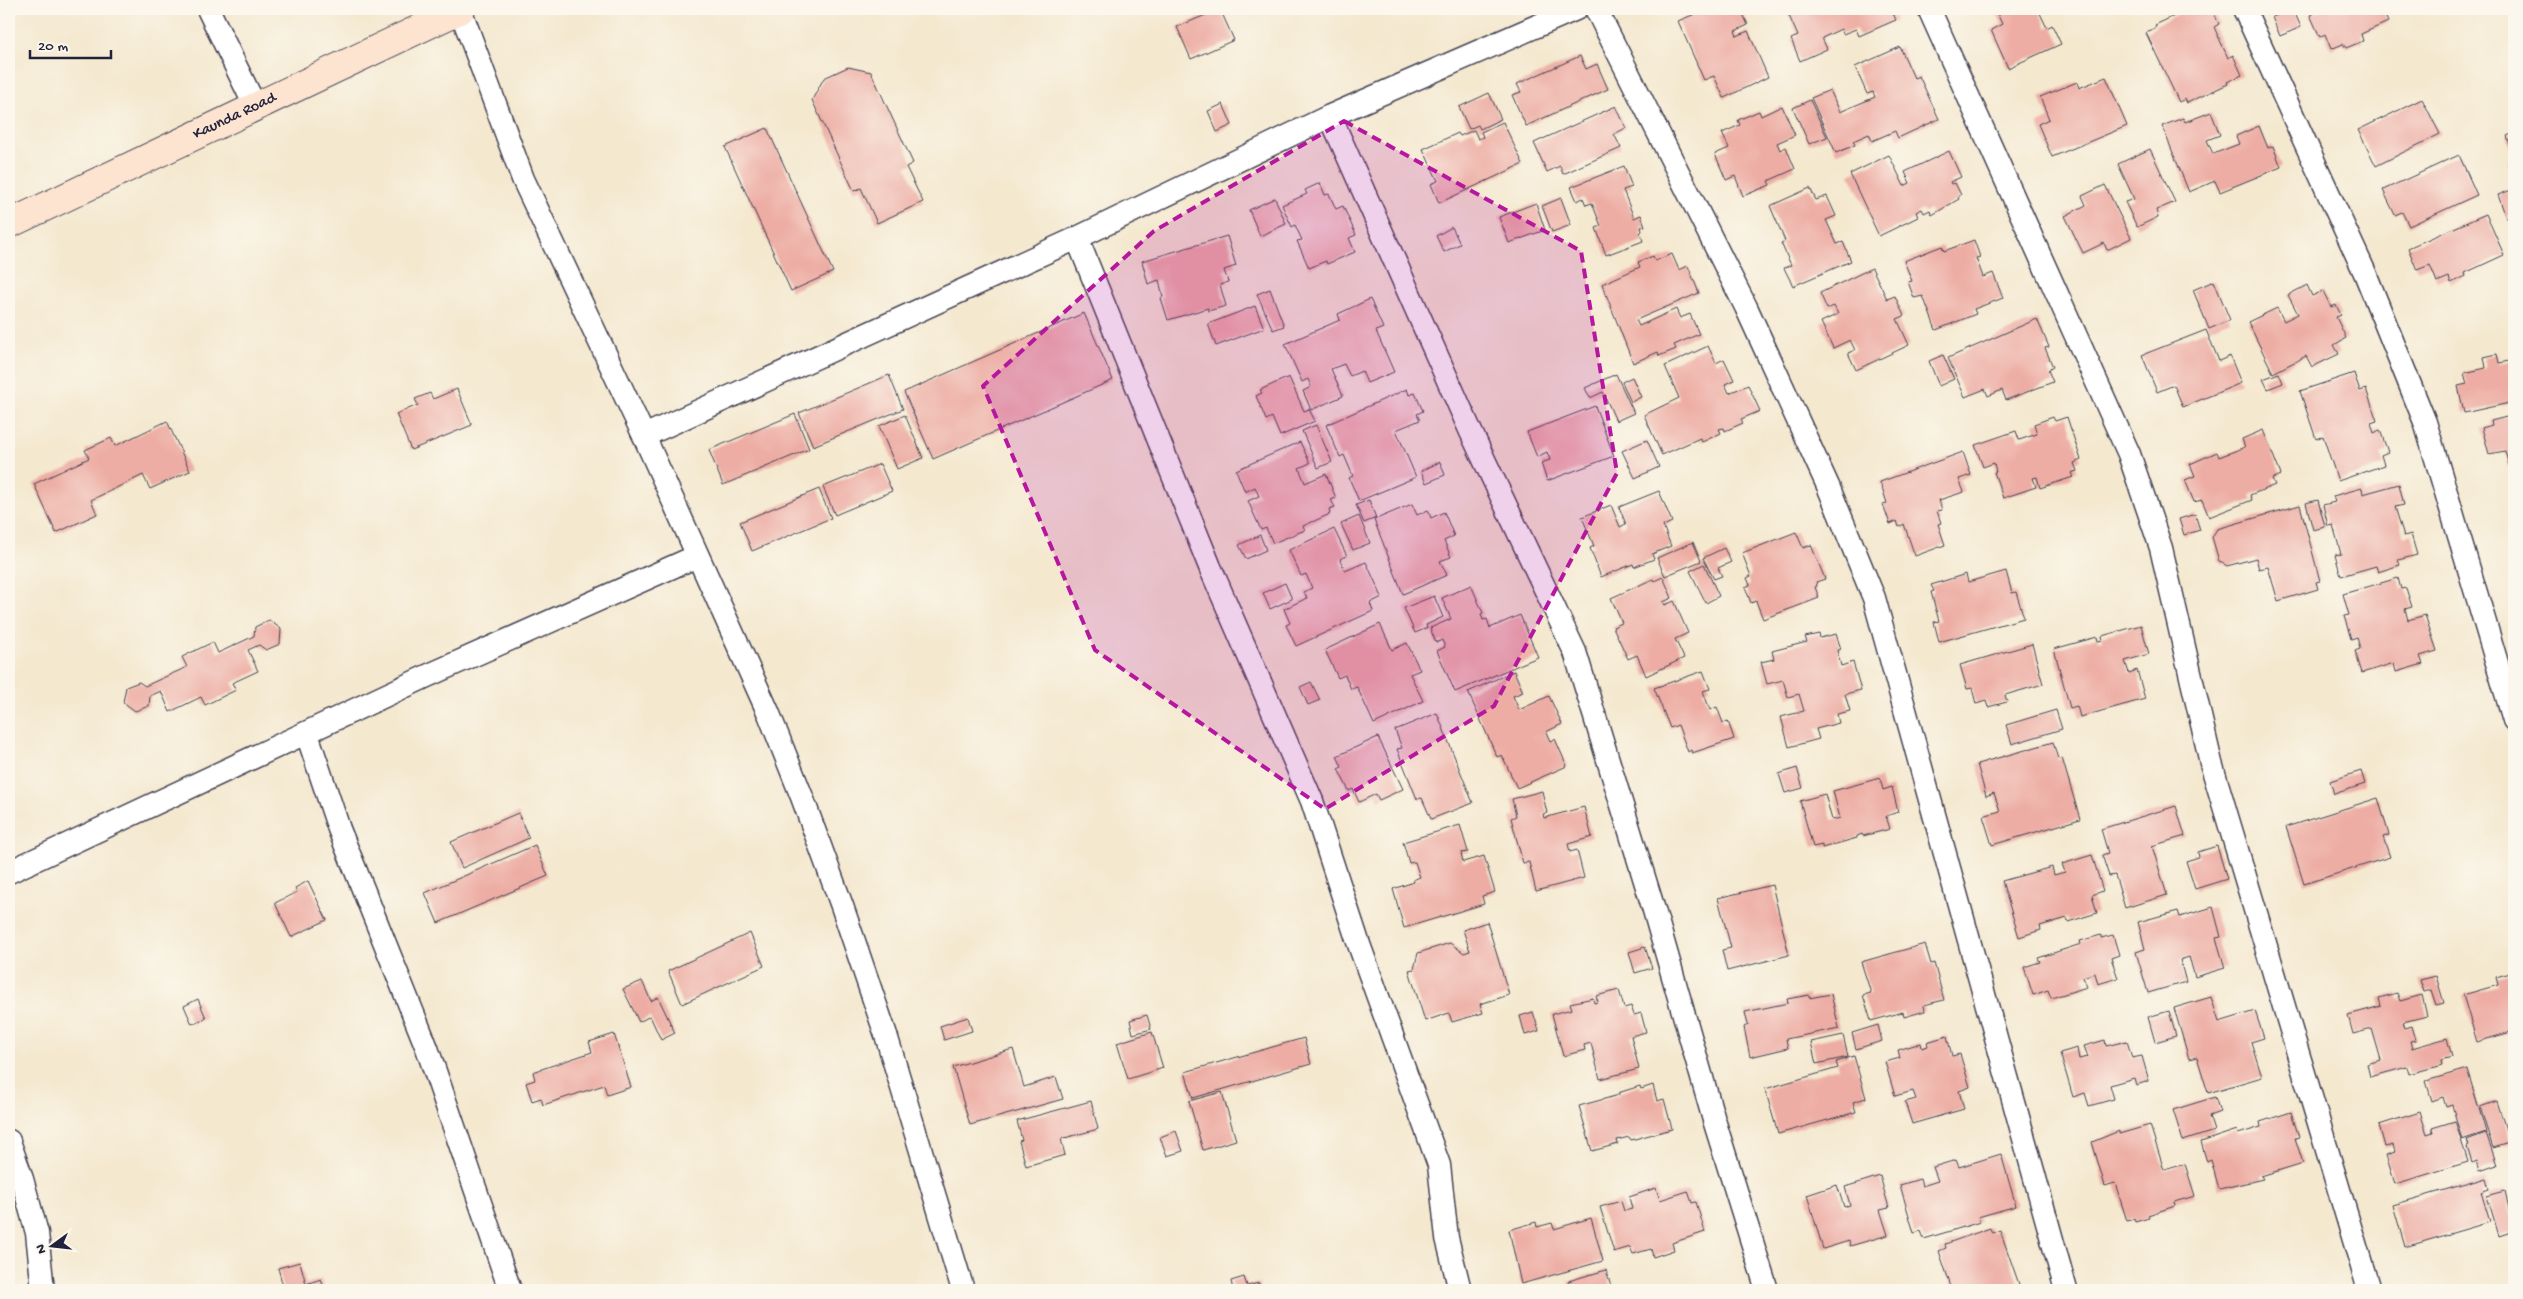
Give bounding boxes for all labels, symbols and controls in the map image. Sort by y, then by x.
scale bar [30,28,111,60]
text: 20 m [38,38,68,56]
street label: Kaunda Road [190,88,281,144]
north arrow [28,1222,78,1272]
text: N [32,1242,51,1255]

